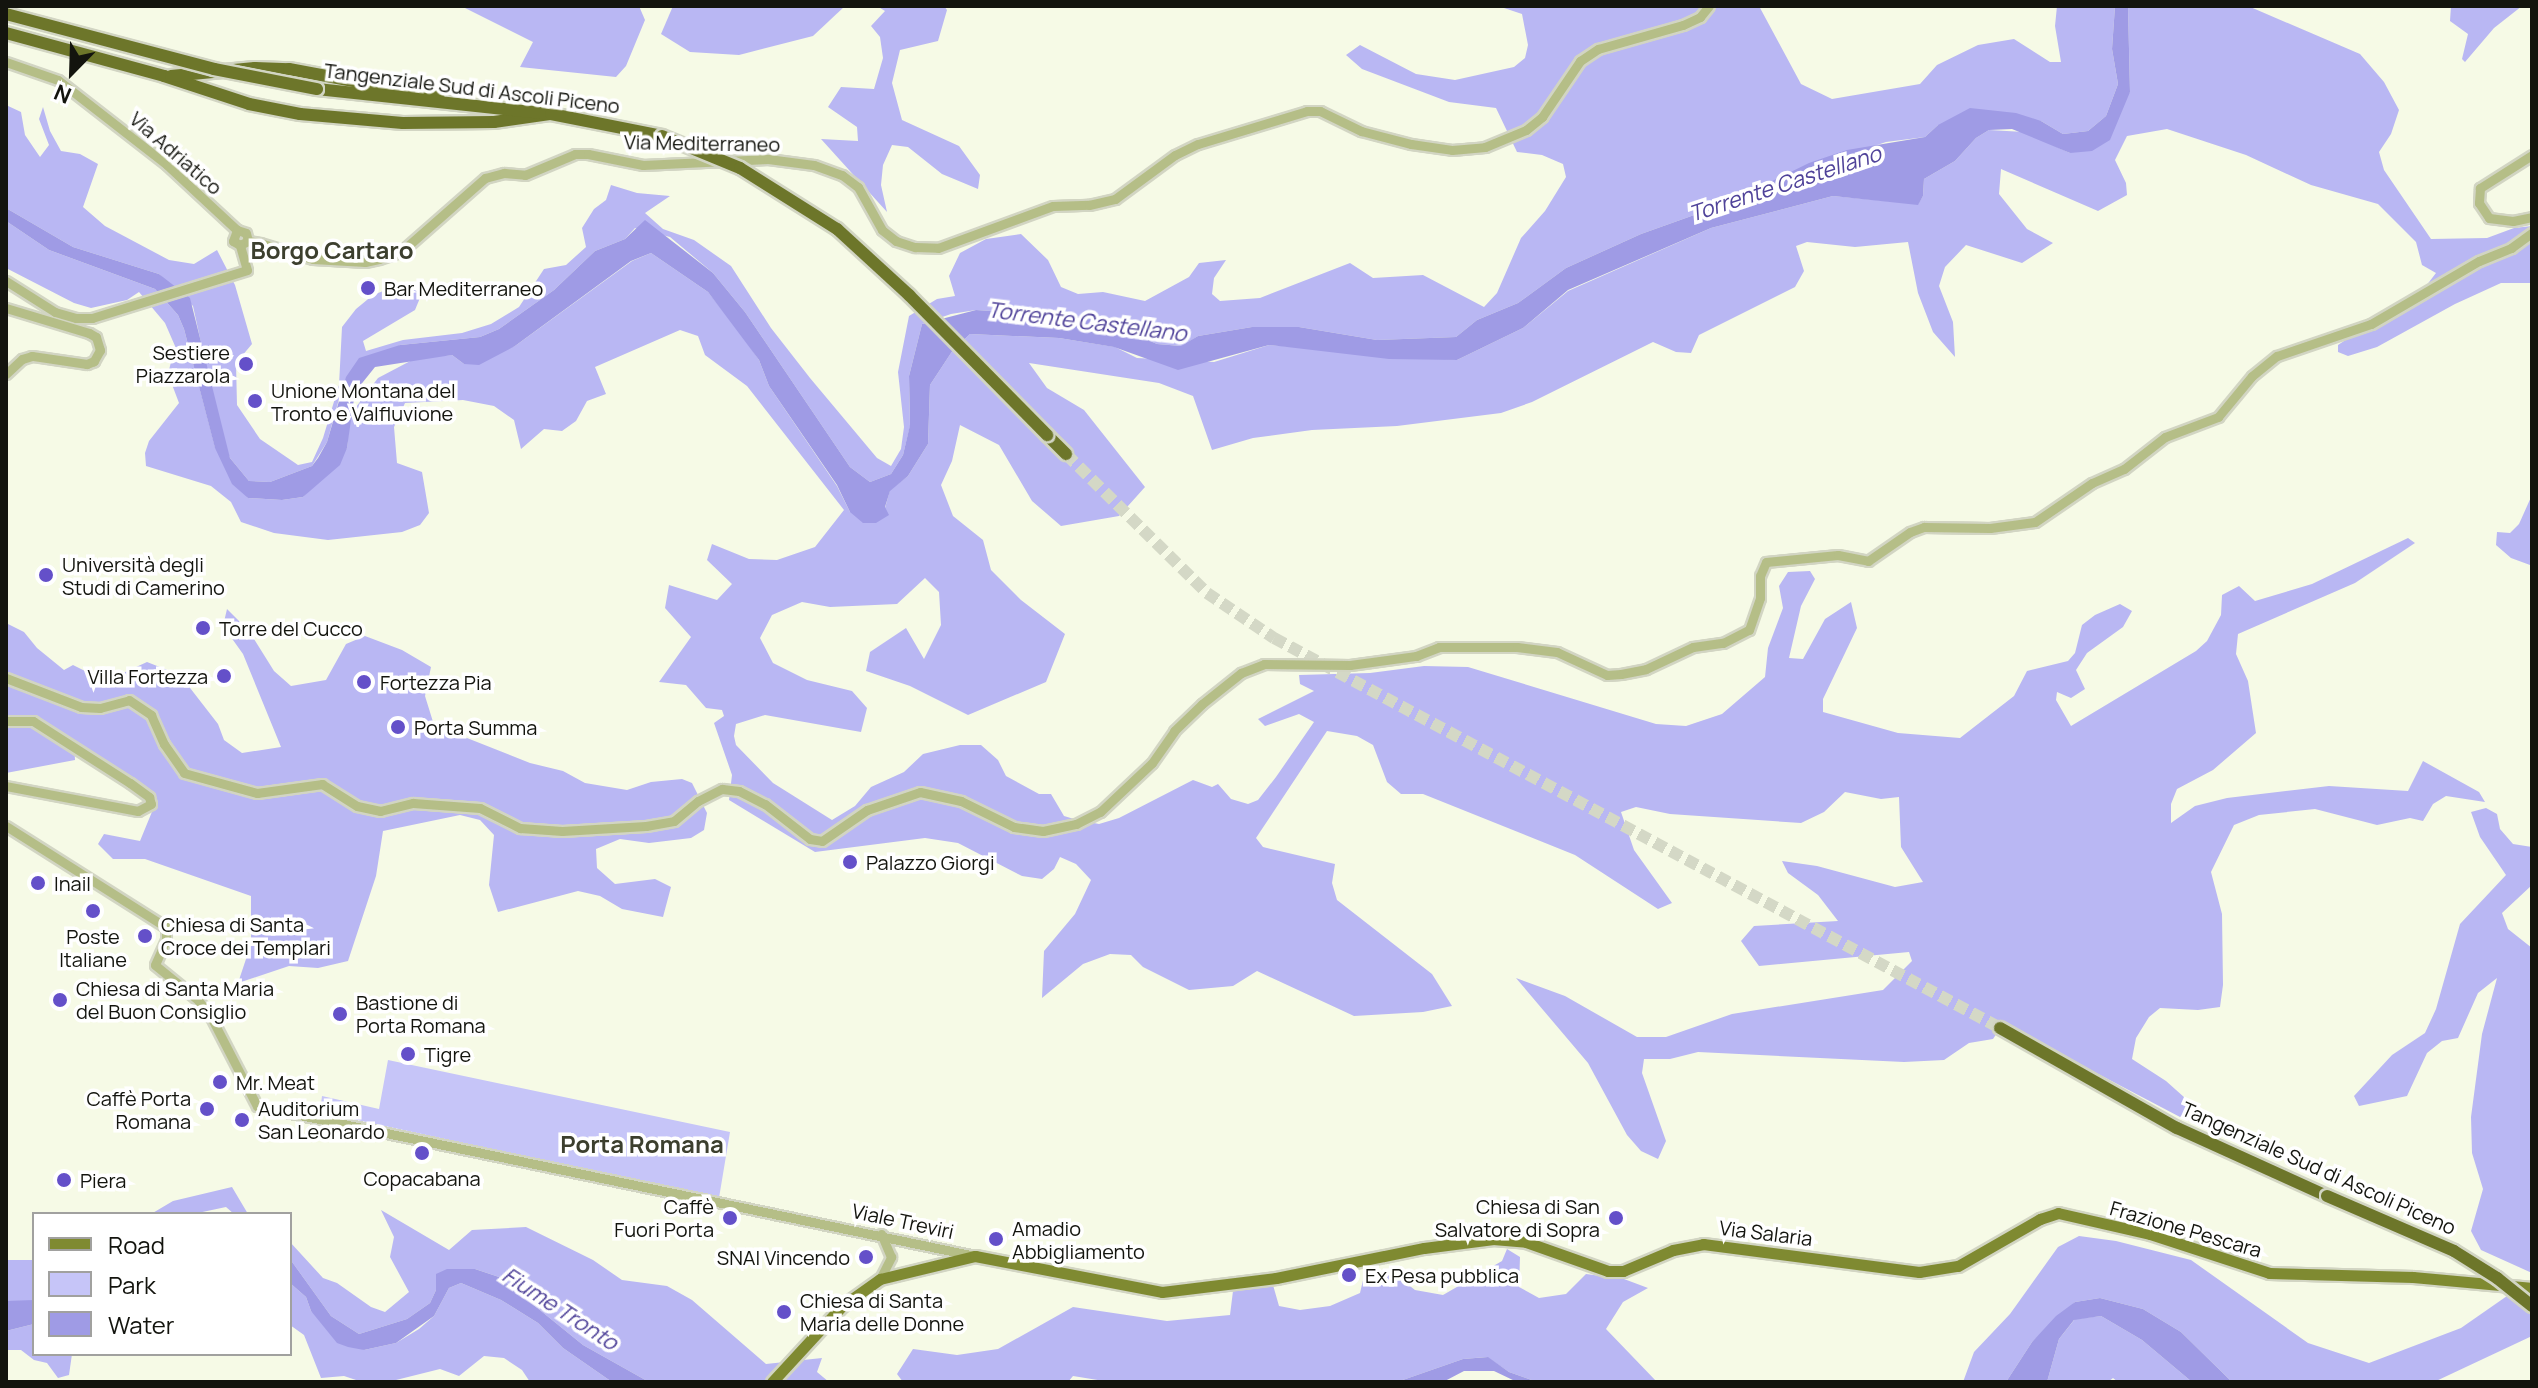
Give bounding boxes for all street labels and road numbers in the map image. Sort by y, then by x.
street label: Tangenziale Sud di Ascoli Piceno [323,58,621,118]
street label: Via Adriatico [125,106,227,200]
street label: Via Mediterraneo [624,130,780,156]
street label: Tangenziale Sud di Ascoli Piceno [2178,1097,2460,1239]
street label: Frazione Pescara [2107,1196,2265,1262]
street label: Viale Treviri [850,1198,956,1244]
street label: Via Salaria [1718,1215,1814,1251]

